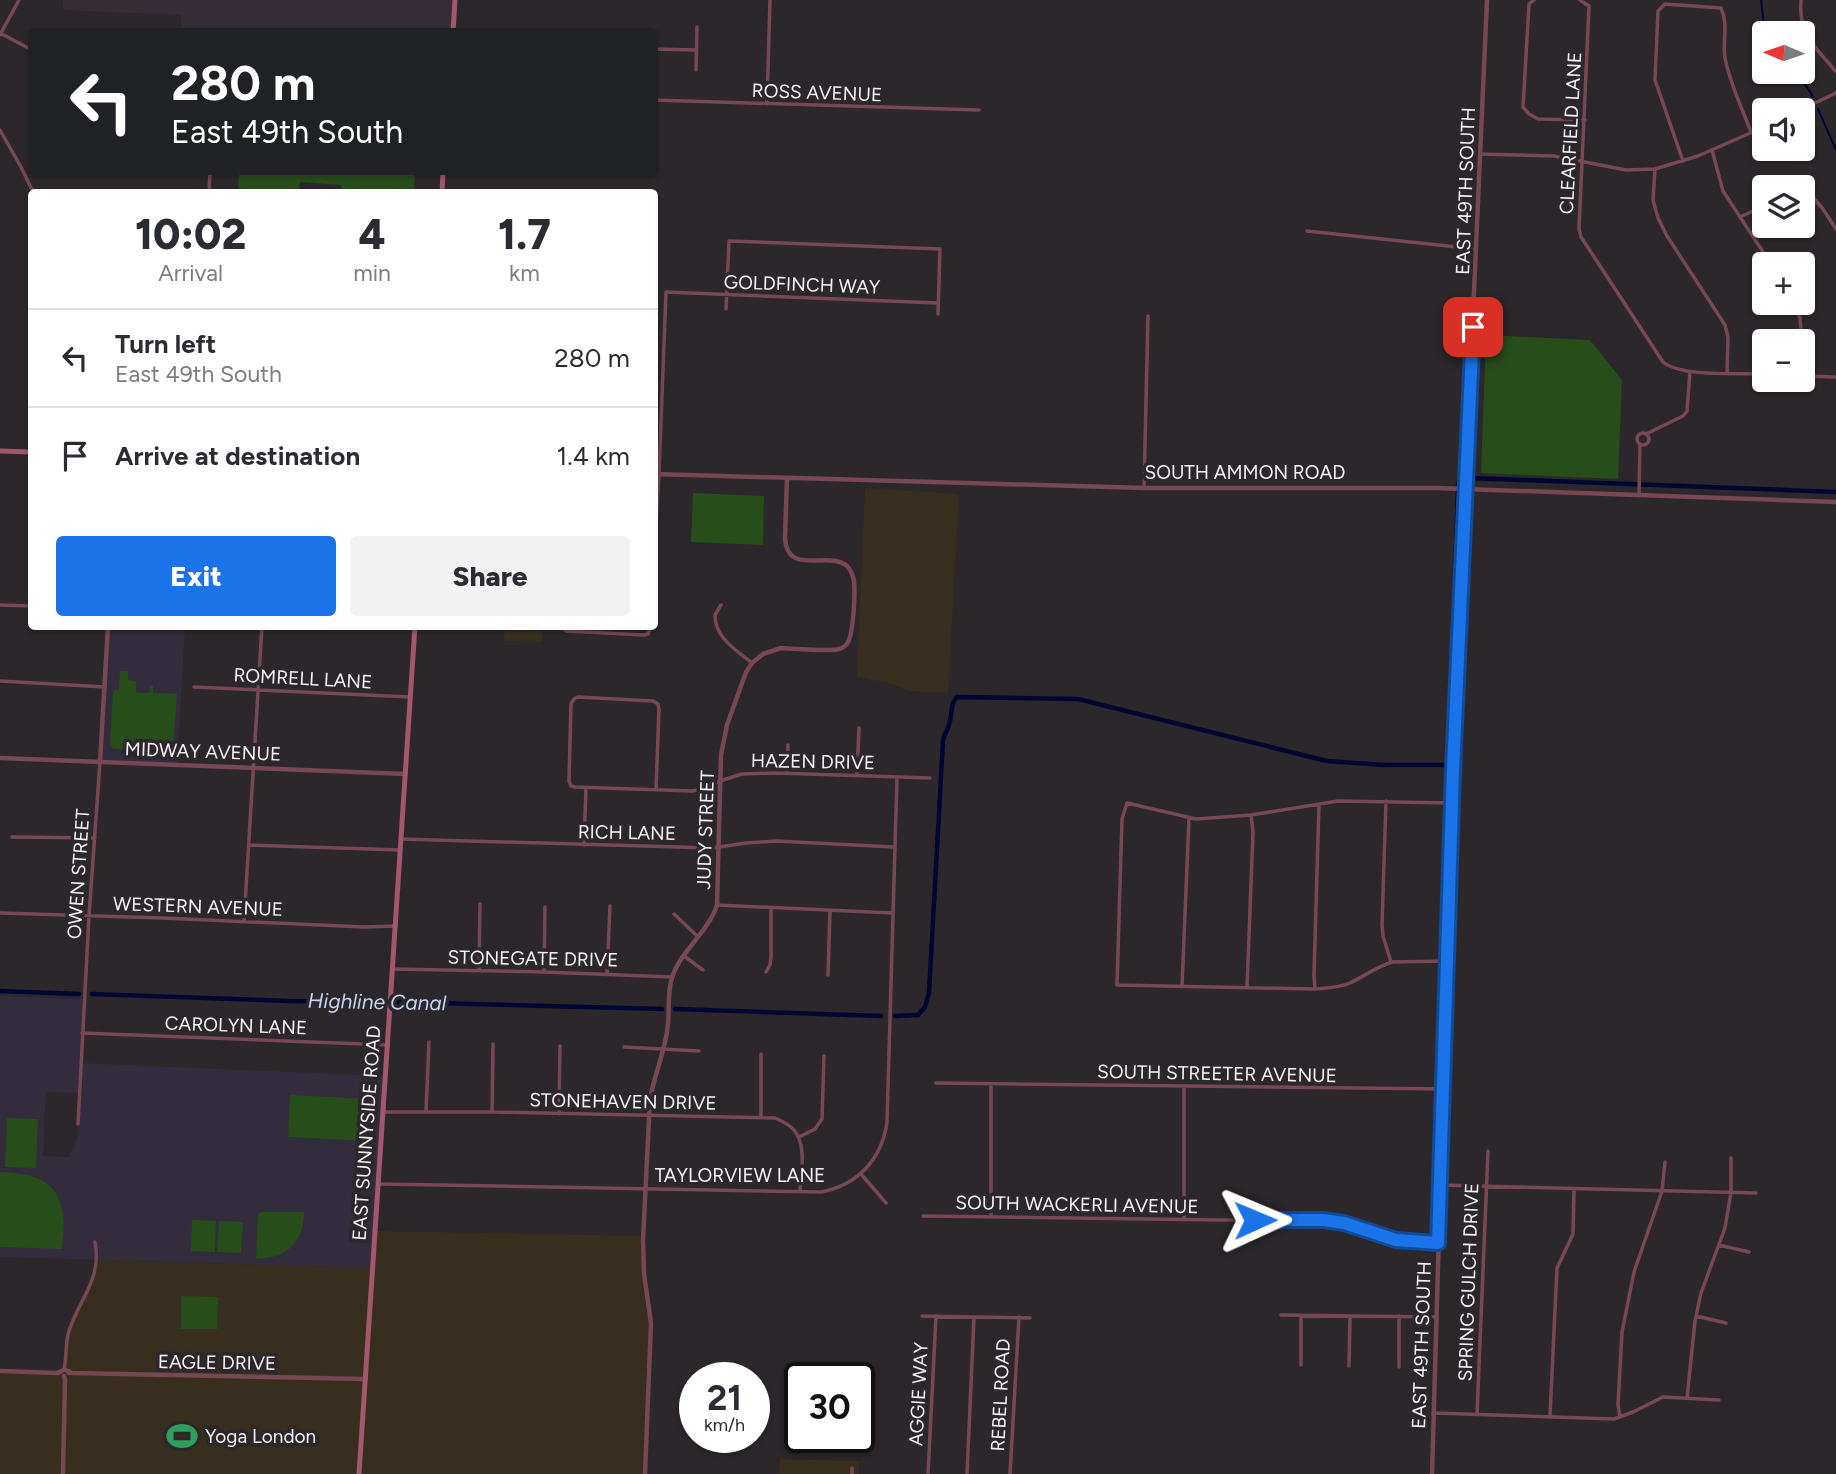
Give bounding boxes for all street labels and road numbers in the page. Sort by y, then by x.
street label: CLEARFIELD LANE [1555,51,1586,215]
street label: ROSS AVENUE [751,79,883,106]
street label: EAST 49TH SOUTH [1451,107,1480,275]
street label: GOLDFINCH WAY [723,270,881,299]
street label: SOUTH AMMON ROAD [1145,461,1345,484]
street label: ROMRELL LANE [233,663,373,694]
street label: MIDWAY AVENUE [124,737,282,766]
street label: HAZEN DRIVE [751,749,875,774]
street label: JUDY STREET [692,769,719,890]
street label: OWEN STREET [62,808,95,940]
street label: RICH LANE [578,820,676,845]
street label: WESTERN AVENUE [113,892,283,921]
street label: STONEGATE DRIVE [447,946,619,971]
street label: CAROLYN LANE [164,1012,308,1039]
street label: EAST SUNNYSIDE ROAD [348,1025,385,1241]
street label: SOUTH STREETER AVENUE [1097,1060,1337,1087]
street label: STONEHAVEN DRIVE [529,1088,717,1115]
street label: TAYLORVIEW LANE [655,1164,825,1187]
street label: SPRING GULCH DRIVE [1454,1182,1483,1382]
street label: SOUTH WACKERLI AVENUE [955,1191,1199,1218]
street label: EAST 49TH SOUTH [1407,1261,1436,1429]
street label: REBEL ROAD [986,1338,1015,1452]
street label: AGGIE WAY [904,1341,933,1446]
street label: EAGLE DRIVE [158,1350,276,1375]

